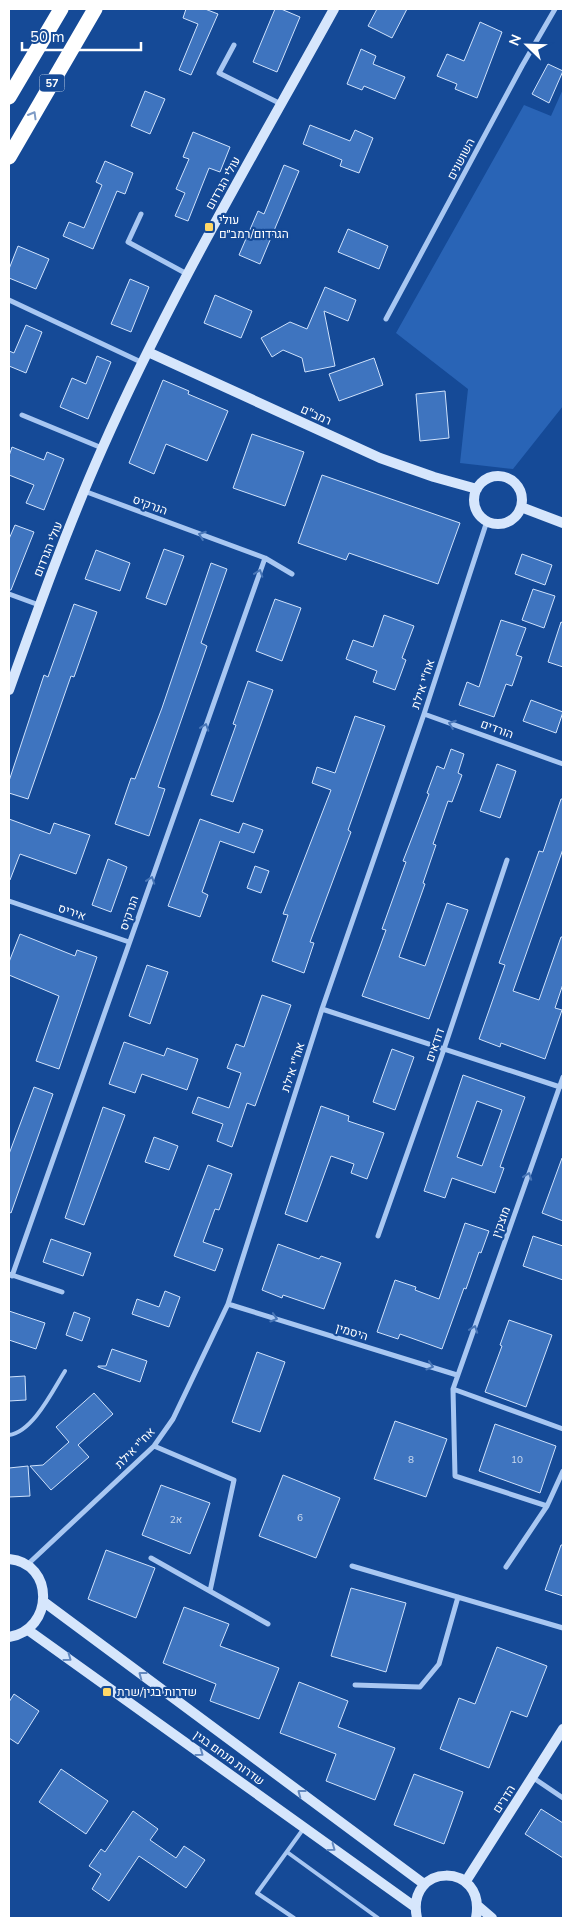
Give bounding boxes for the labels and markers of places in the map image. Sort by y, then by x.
place label: עולי הגרדום/רמב״ם [219,212,289,242]
marker: עולי הגרדום/רמב״ם [203,221,215,233]
place label: שדרות בגין/שרת [117,1684,197,1700]
marker: שדרות בגין/שרת [101,1686,113,1698]

